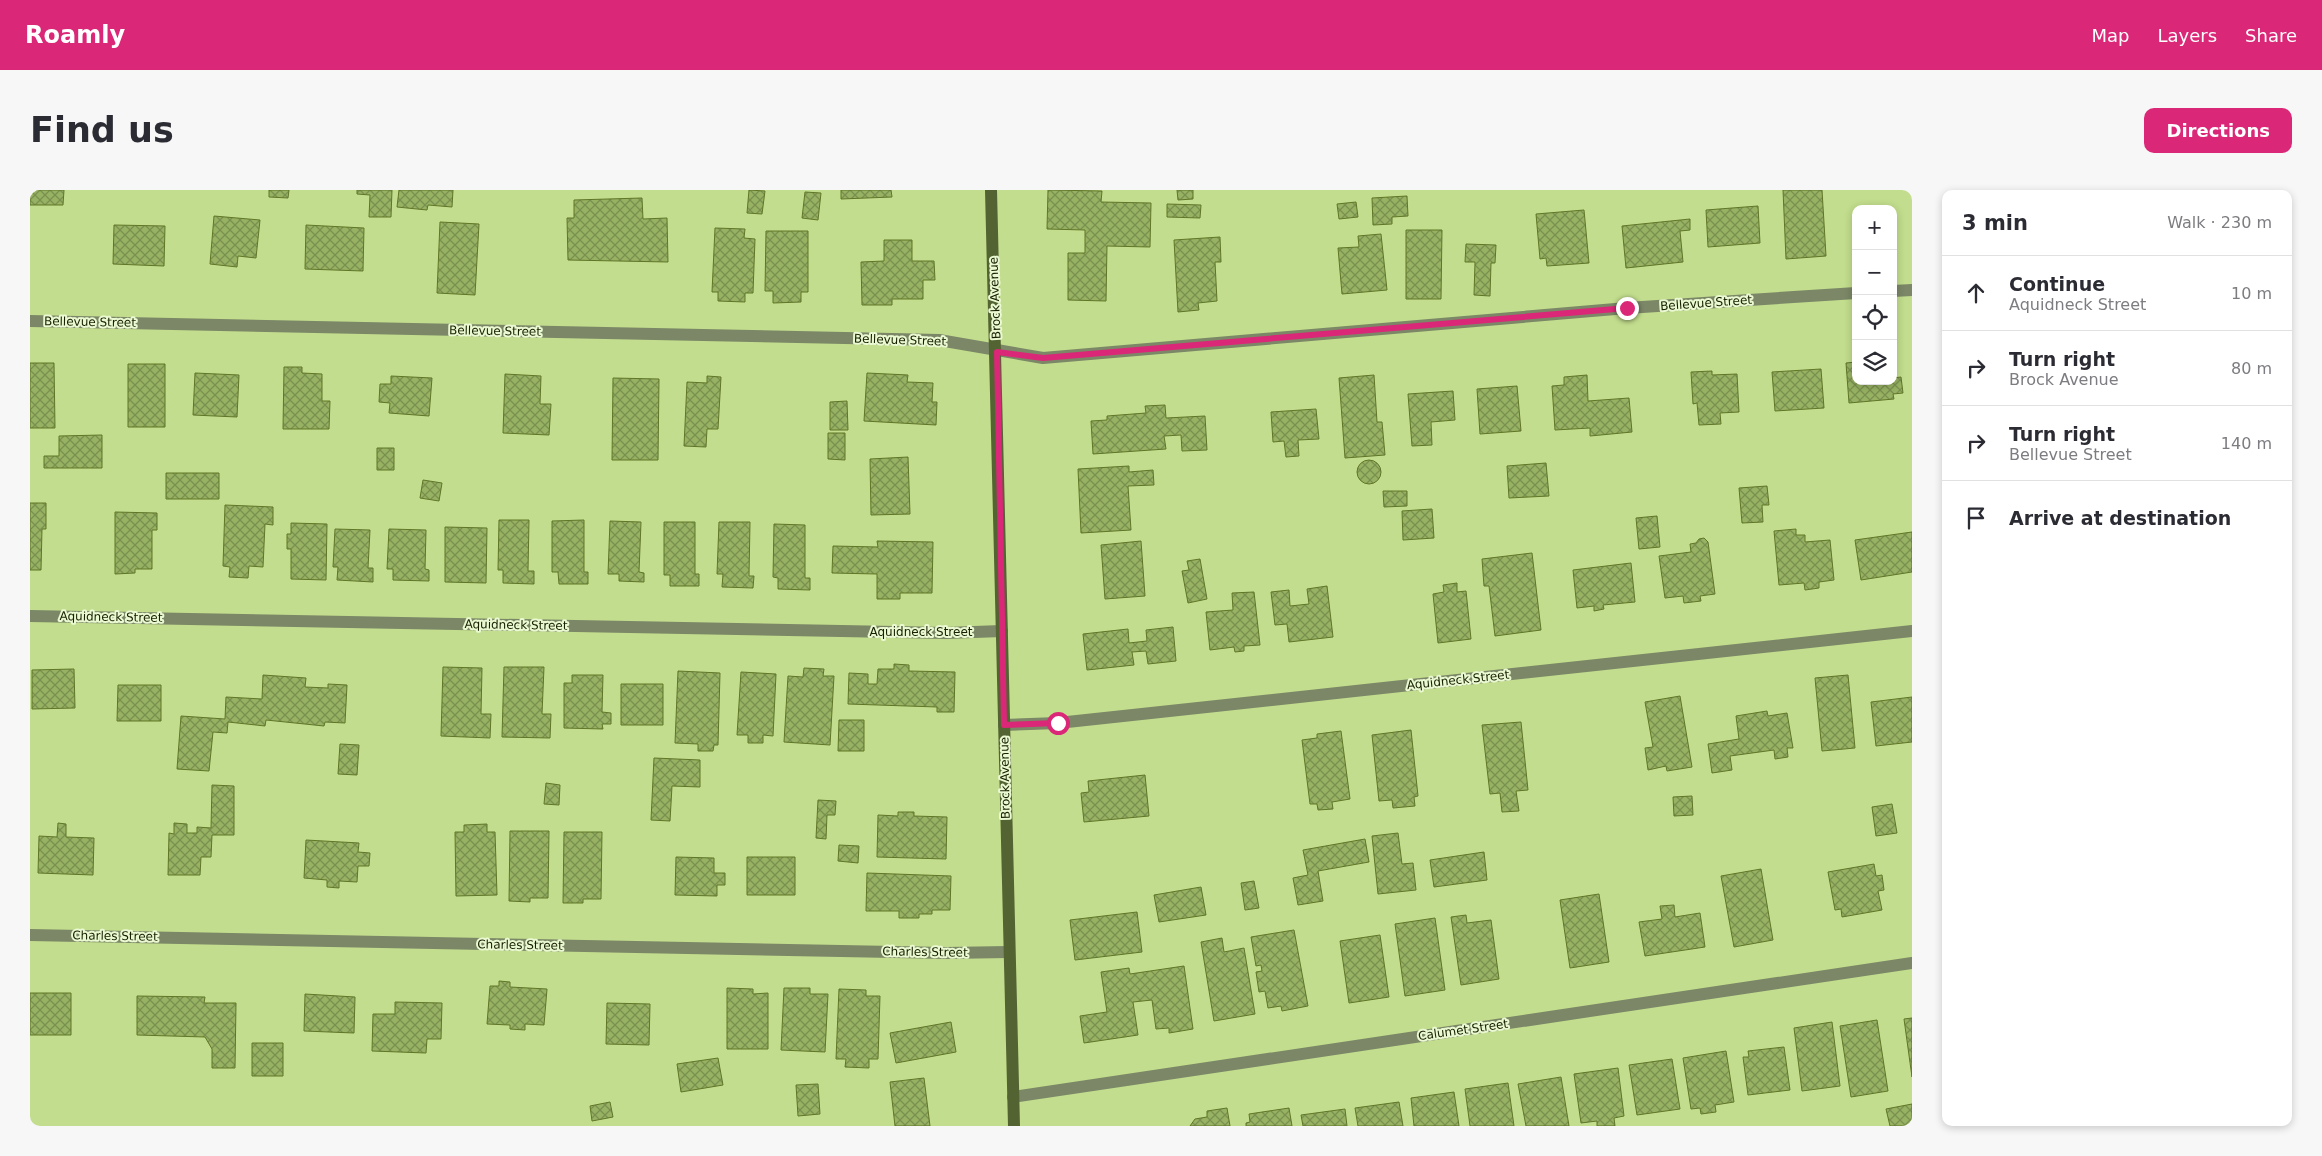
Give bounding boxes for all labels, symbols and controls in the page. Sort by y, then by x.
text: Roamly [25,21,125,49]
text: Map [2091,25,2129,46]
text: Layers [2157,25,2217,46]
text: Share [2245,25,2297,46]
button: Directions [2144,108,2292,153]
text: Find us [30,110,174,150]
map controls [1852,205,1897,385]
button: + [1852,205,1897,250]
text: 3 min [1962,211,2028,235]
text: Walk · 230 m [2167,213,2272,232]
button: − [1852,250,1897,295]
street label: Brock Avenue [987,257,1003,339]
text: Continue [2009,273,2105,295]
icon: ahead [1962,279,1990,307]
text: 10 m [2231,284,2272,303]
street label: Bellevue Street [1660,293,1753,313]
button: locate [1852,295,1897,340]
text: Aquidneck Street [2009,295,2146,314]
route end [1616,297,1639,320]
street label: Bellevue Street [44,314,136,330]
street label: Bellevue Street [449,323,541,339]
street label: Bellevue Street [854,331,947,349]
button: layers [1852,340,1897,385]
text: Turn right [2009,348,2115,370]
icon: right [1962,354,1990,382]
text: 80 m [2231,359,2272,378]
text: Brock Avenue [2009,370,2119,389]
text: Turn right [2009,423,2115,445]
icon: right [1962,429,1990,457]
text: 140 m [2221,434,2272,453]
text: Bellevue Street [2009,445,2132,464]
icon: arrive [1962,504,1990,532]
text: Arrive at destination [2009,507,2231,529]
street label: Aquidneck Street [59,609,163,625]
street label: Aquidneck Street [464,617,568,633]
street label: Aquidneck Street [870,625,973,639]
street label: Aquidneck Street [1406,668,1510,692]
route start [1047,712,1070,735]
street label: Brock Avenue [997,737,1013,819]
street label: Charles Street [72,928,158,944]
street label: Charles Street [477,937,563,953]
street label: Charles Street [882,944,968,960]
street label: Calumet Street [1417,1017,1509,1043]

